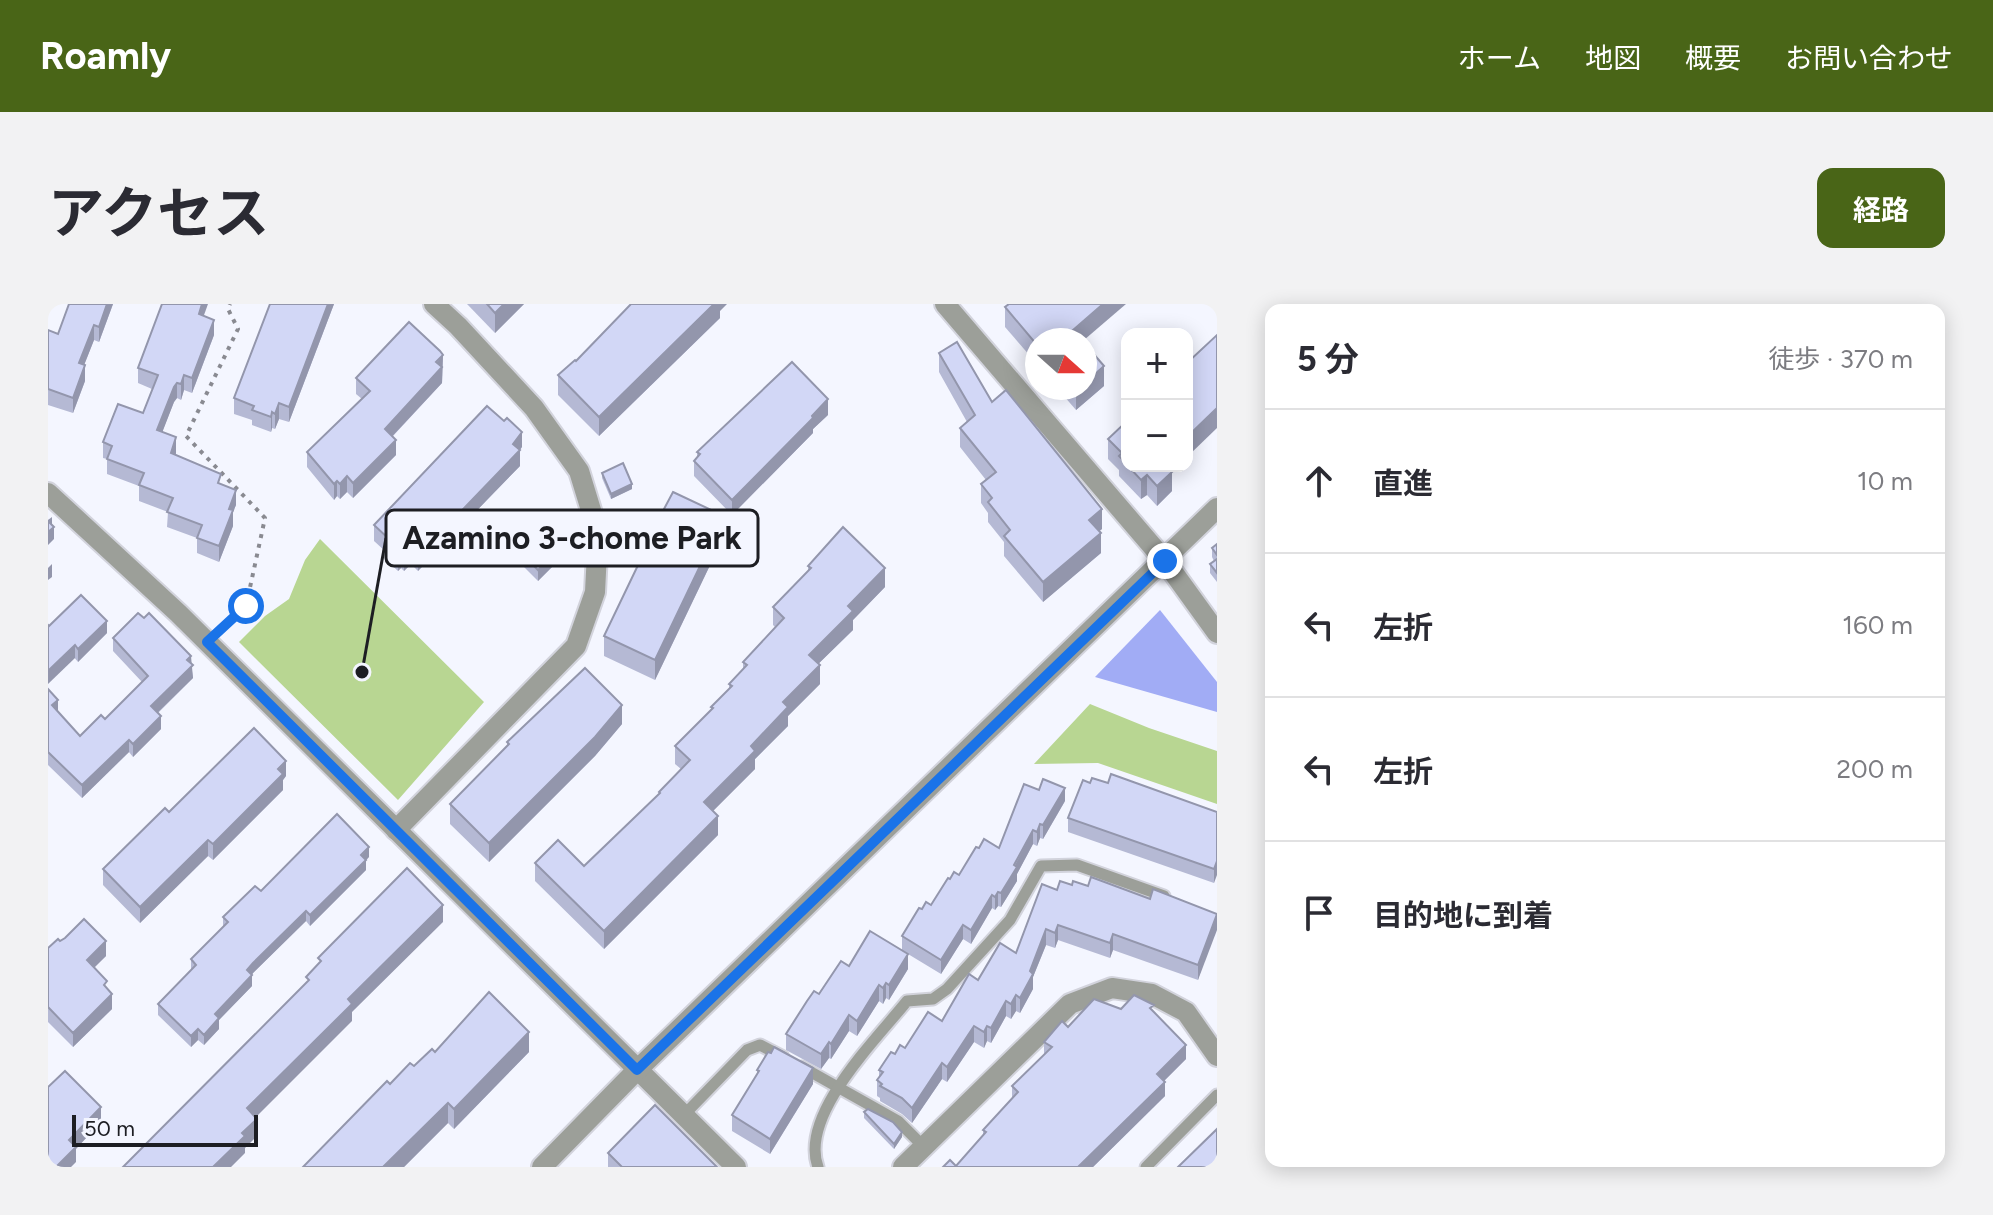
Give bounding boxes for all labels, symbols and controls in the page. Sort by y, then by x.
text: Roamly [40,33,171,79]
text: ホーム [1458,41,1541,75]
text: 地図 [1585,41,1641,75]
text: 概要 [1685,41,1741,75]
text: お問い合わせ [1785,41,1953,75]
button: 経路 [1817,168,1945,248]
text: アクセス [48,180,269,247]
north arrow [1025,328,1097,400]
map controls [1121,328,1193,472]
button: + [1121,328,1193,400]
text: 5 分 [1297,339,1359,380]
text: 徒歩 · 370 m [1768,343,1913,375]
button: − [1121,400,1193,472]
icon: ahead [1297,459,1341,503]
text: 直進 [1373,465,1433,502]
text: 10 m [1857,465,1913,497]
callout: Azamino 3-chome Park [386,510,758,566]
text: Azamino 3-chome Park [402,519,743,557]
route end [1147,543,1183,579]
route start [228,588,264,624]
icon: left [1297,603,1341,647]
text: 左折 [1373,609,1433,646]
text: 160 m [1842,609,1913,641]
icon: left [1297,747,1341,791]
text: 左折 [1373,753,1433,790]
text: 200 m [1837,753,1913,785]
icon: arrive [1297,891,1341,935]
text: 目的地に到着 [1373,897,1553,934]
scale bar [72,1111,258,1147]
text: 50 m [84,1115,135,1142]

